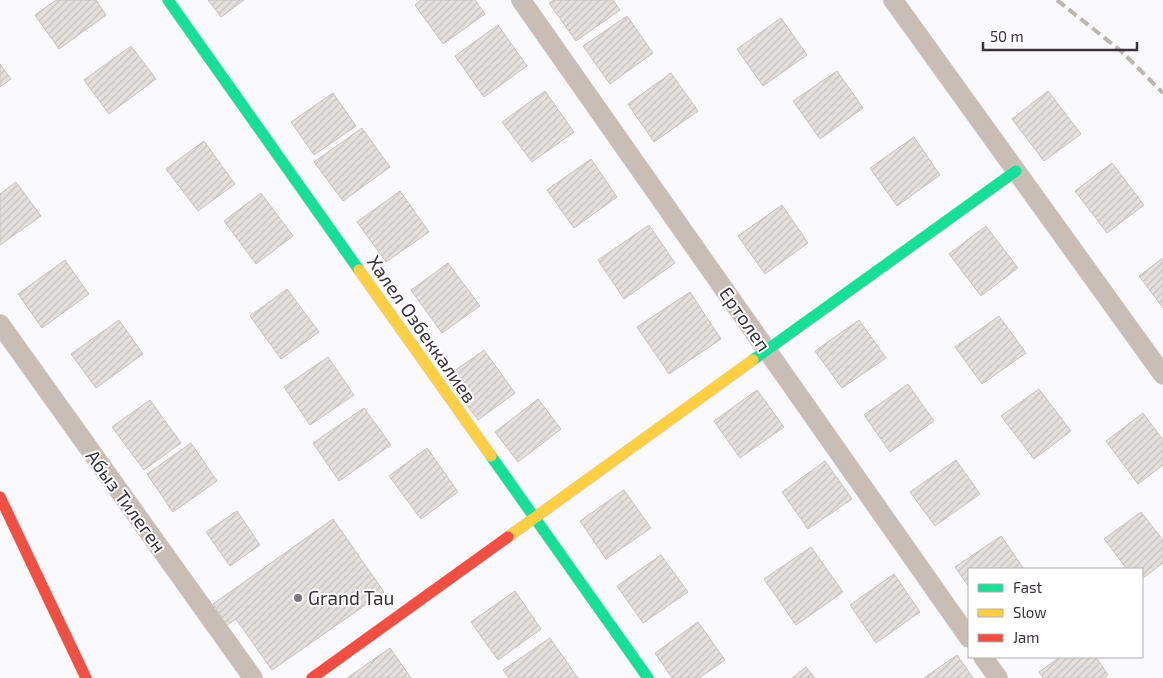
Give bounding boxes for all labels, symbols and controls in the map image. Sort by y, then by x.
scale bar [983,20,1137,52]
text: 50 m [990,27,1024,45]
street label: Халел Озбеккалиев [363,251,482,407]
street label: Ертолеп [715,282,776,355]
street label: Абыз Тилеген [81,445,171,557]
legend [968,568,1143,658]
text: Fast [1013,578,1043,596]
place label: Grand Tau [308,586,394,609]
marker: Grand Tau [292,592,304,604]
text: Slow [1013,603,1047,621]
text: Jam [1013,628,1039,646]

